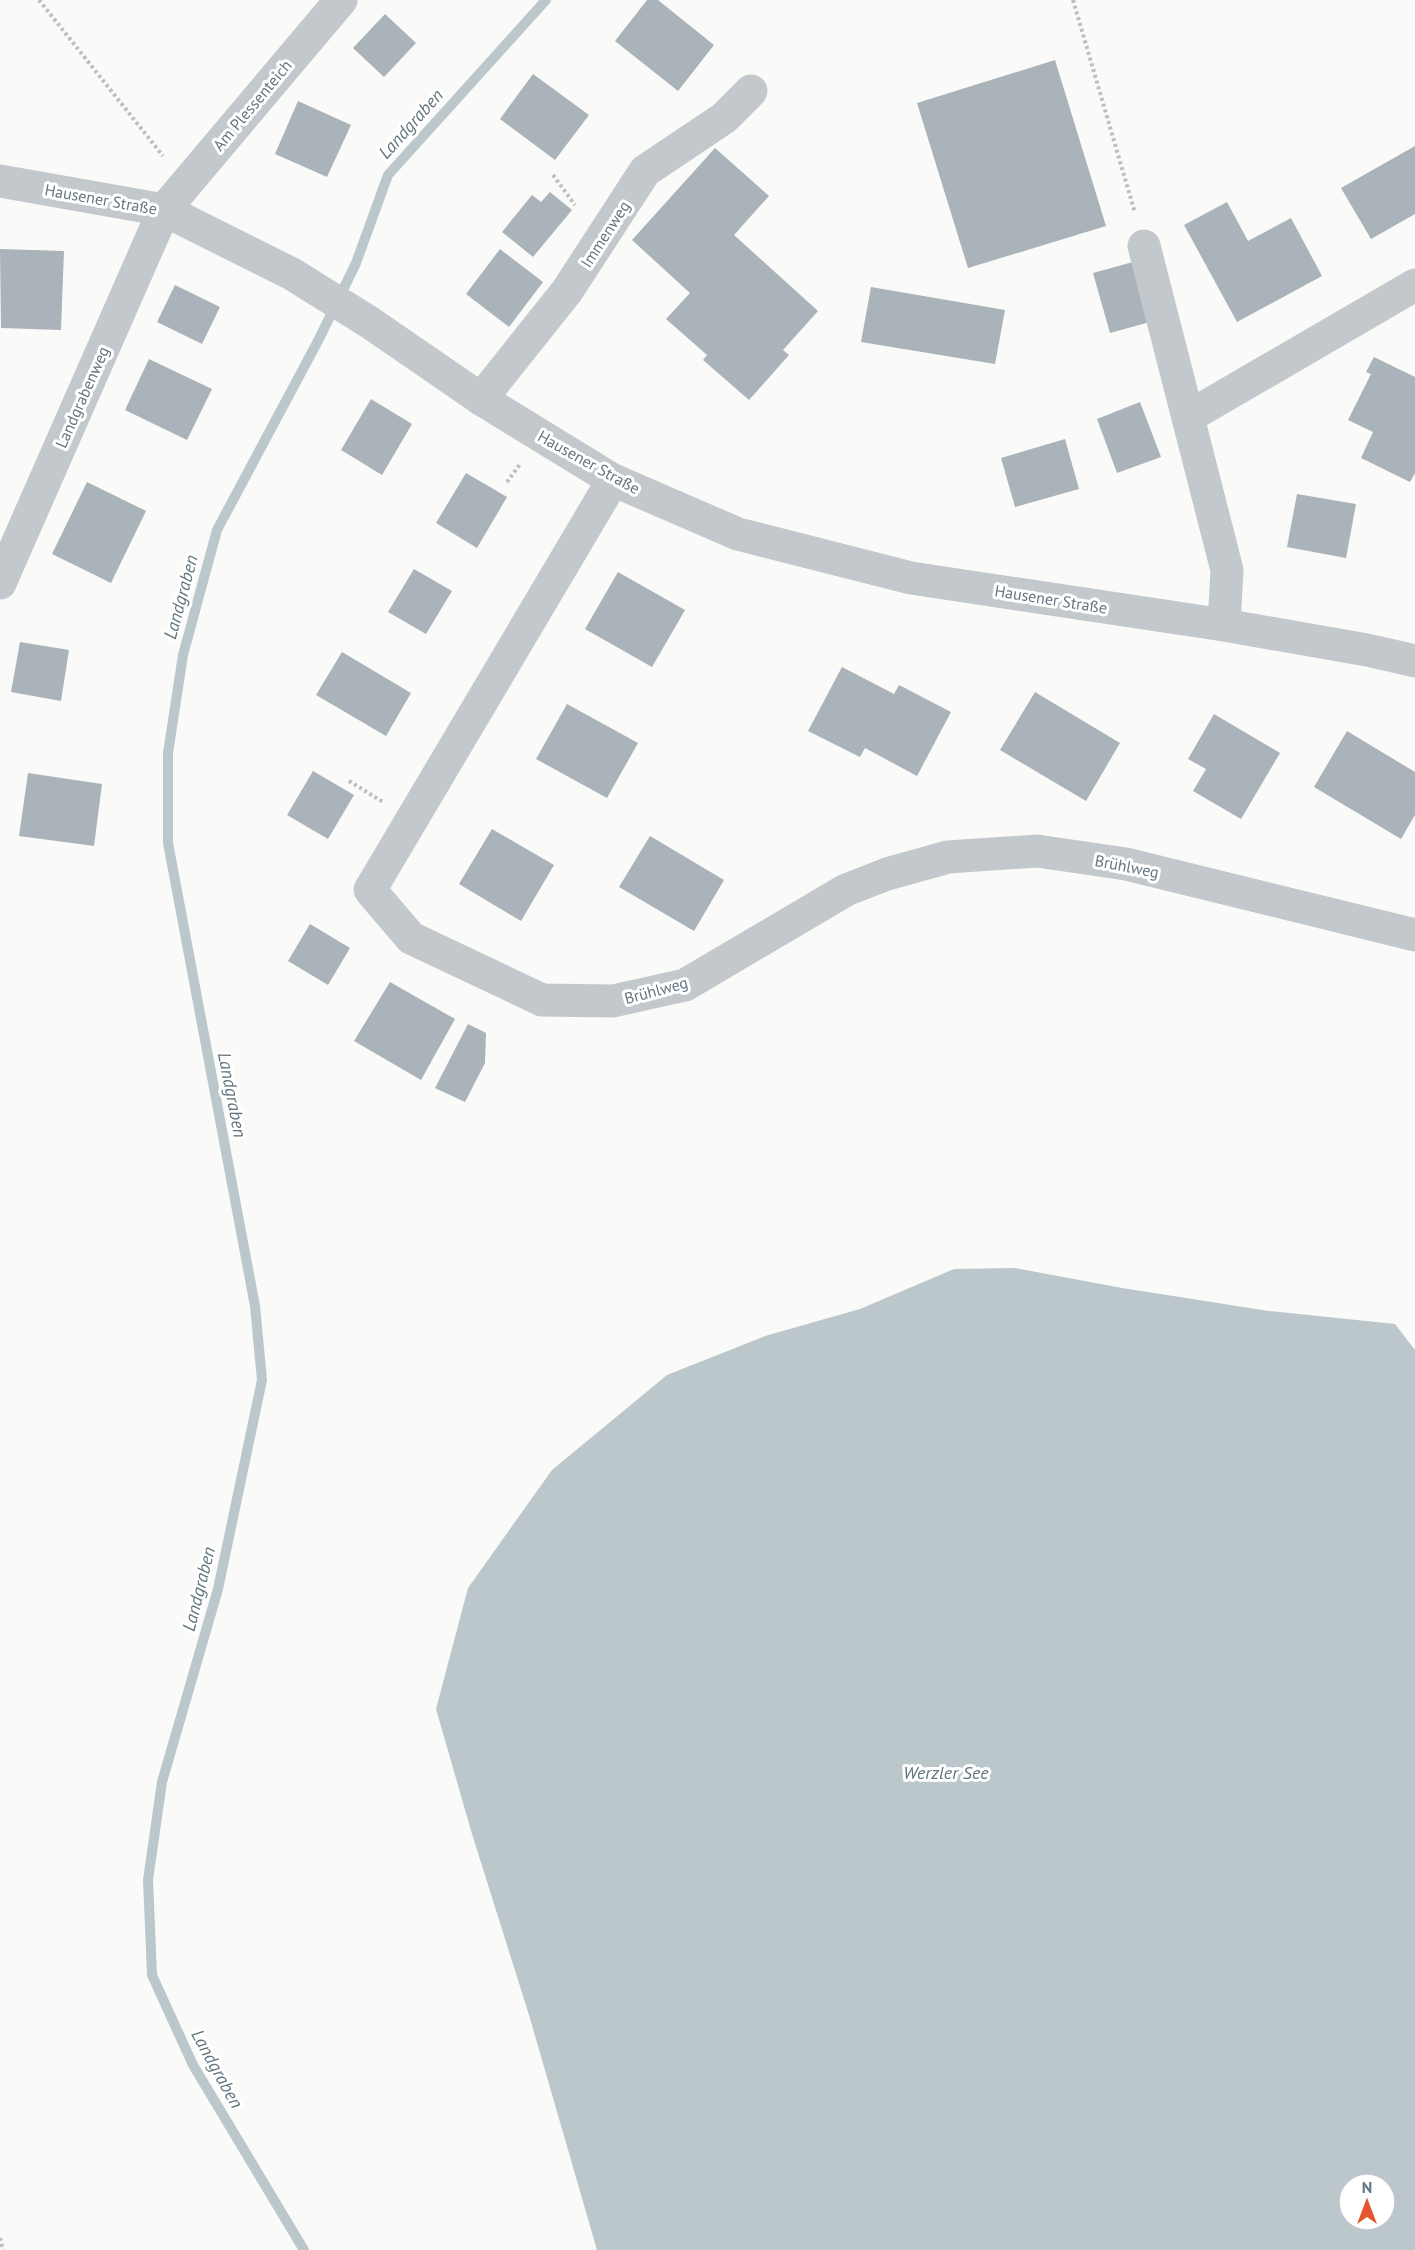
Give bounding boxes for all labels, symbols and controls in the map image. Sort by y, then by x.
street label: Am Plessenteich [208,56,296,154]
water label: Landgraben [373,84,448,163]
street label: Hausener Straße [43,179,159,219]
street label: Immenweg [576,197,634,271]
street label: Landgrabenweg [51,343,113,451]
street label: Hausener Straße [534,426,644,498]
water label: Landgraben [158,552,203,642]
street label: Hausener Straße [993,580,1109,618]
street label: Brühlweg [1093,850,1161,882]
street label: Brühlweg [622,972,690,1008]
water label: Landgraben [213,1050,252,1140]
water label: Landgraben [177,1544,220,1634]
water label: Werzler See [903,1761,989,1784]
water label: Landgraben [186,2025,248,2112]
north arrow [1337,2172,1397,2232]
text: N [1362,2177,1372,2197]

